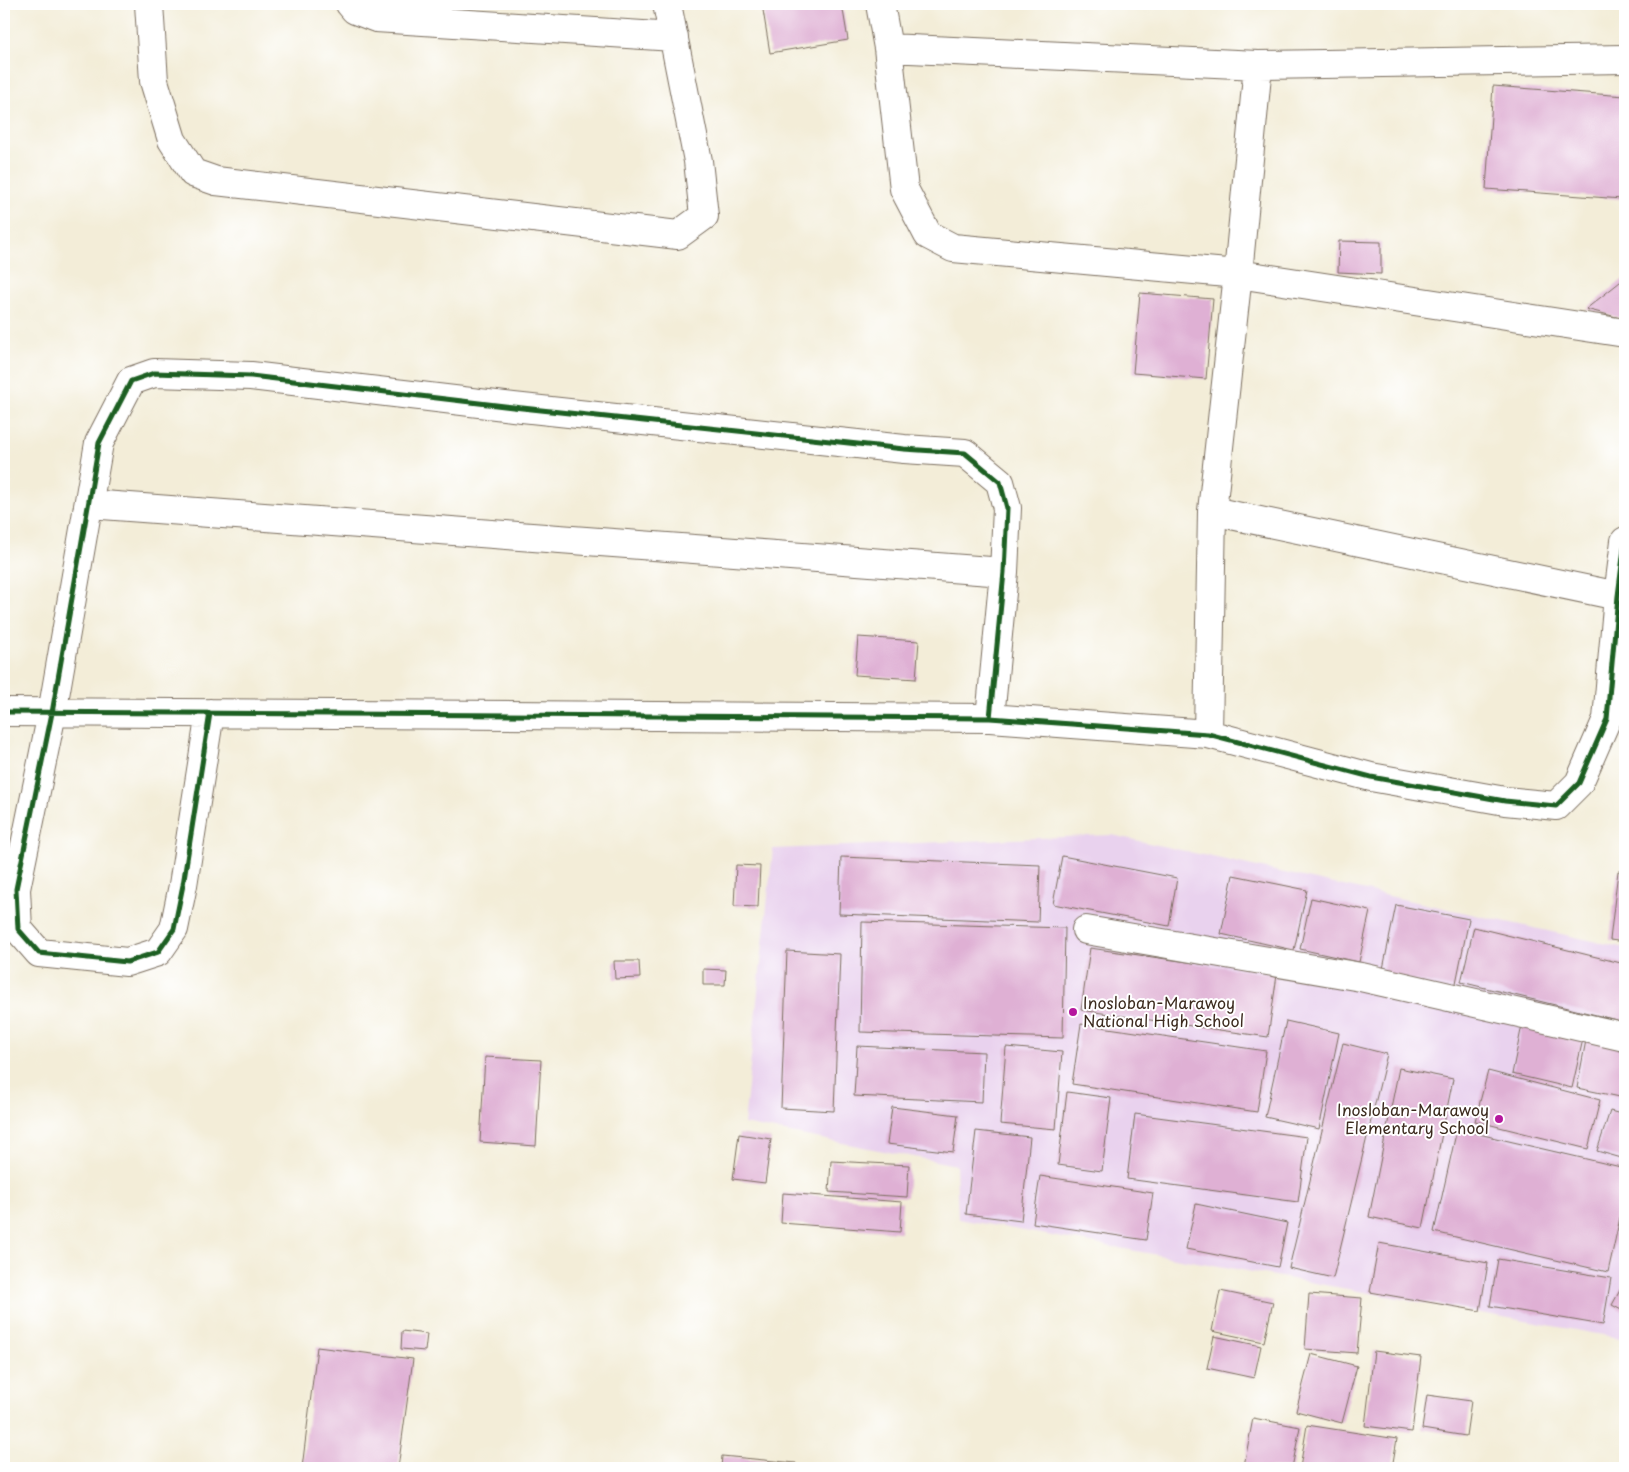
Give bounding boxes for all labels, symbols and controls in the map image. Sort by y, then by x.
place label: Inosloban-Marawoy National High School [1083,990,1244,1032]
marker: Inosloban-Marawoy National High School [1067,1006,1079,1018]
place label: Inosloban-Marawoy Elementary School [1337,1097,1489,1139]
marker: Inosloban-Marawoy Elementary School [1493,1113,1505,1125]

